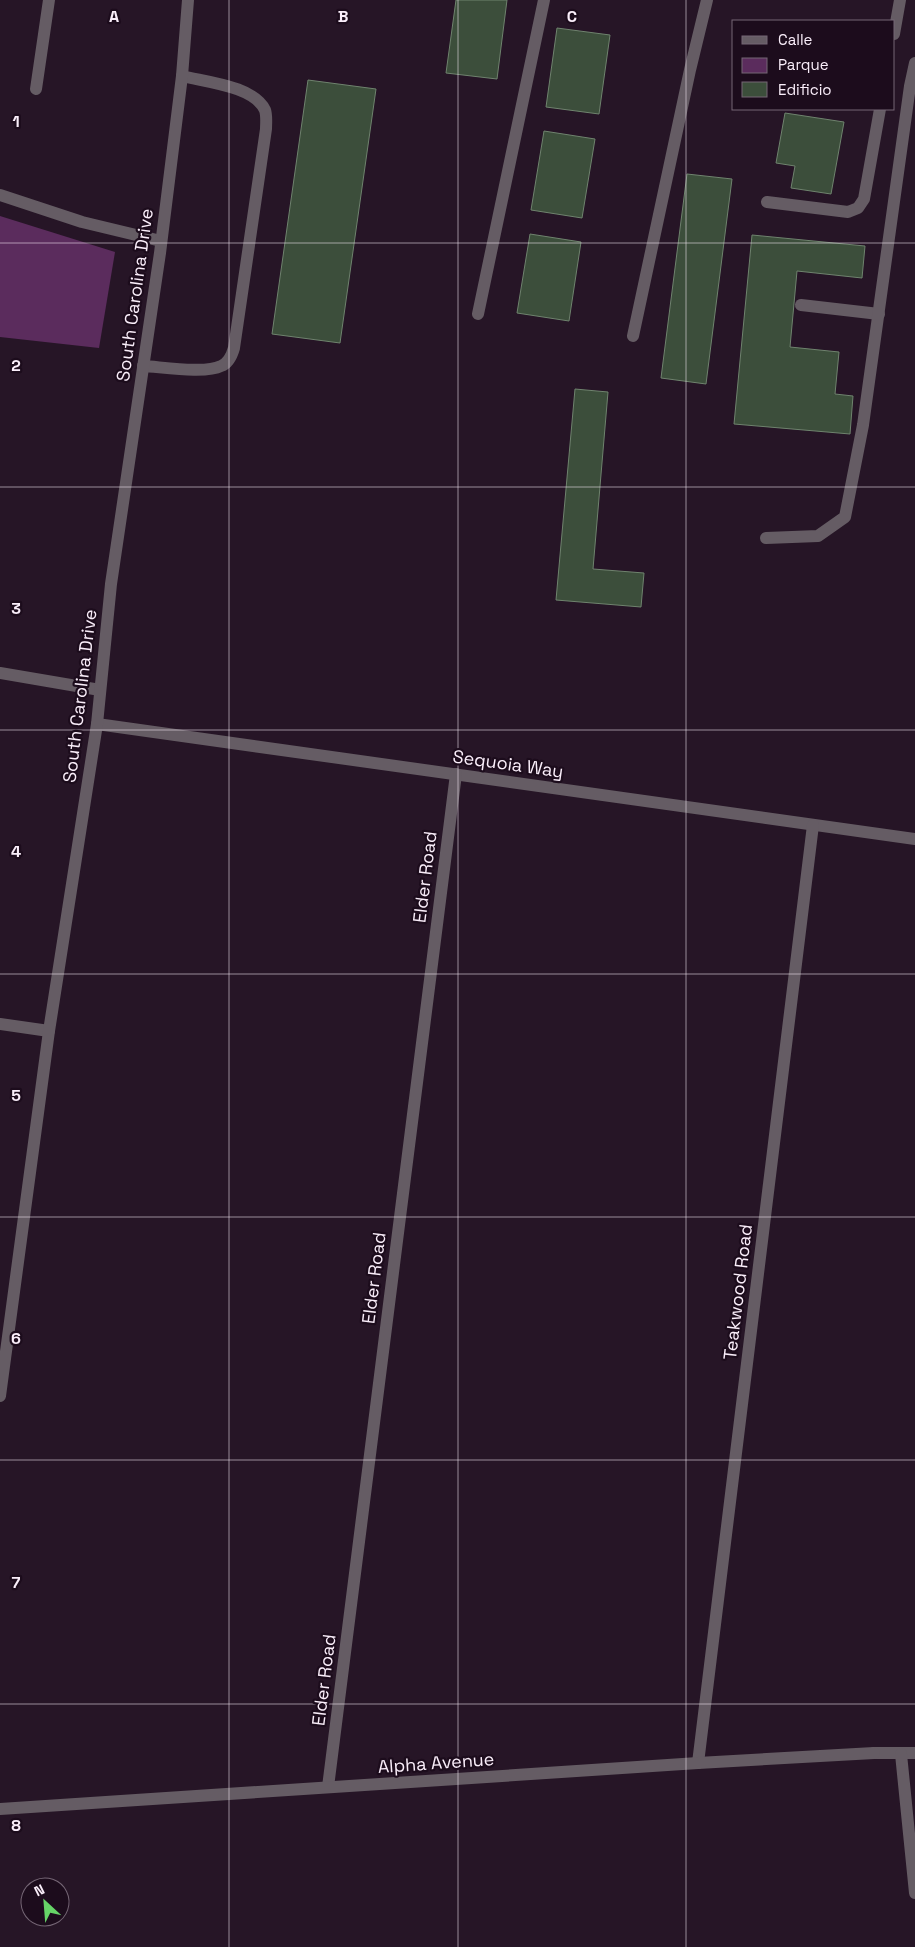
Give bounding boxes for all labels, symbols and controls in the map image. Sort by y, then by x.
text: A [109,6,119,27]
text: B [338,6,348,27]
text: C [567,6,577,27]
legend [732,20,895,110]
text: Calle [778,30,813,49]
text: Parque [778,55,829,74]
text: Edificio [778,80,832,99]
text: 1 [12,111,20,132]
street label: South Carolina Drive [111,207,158,383]
text: 2 [11,355,21,376]
text: 3 [11,598,21,619]
street label: South Carolina Drive [57,608,102,784]
street label: Sequoia Way [451,744,565,783]
street label: Elder Road [407,830,442,924]
text: 4 [11,841,21,862]
text: 5 [11,1085,21,1106]
street label: Teakwood Road [718,1223,757,1361]
street label: Elder Road [356,1231,391,1325]
text: 6 [11,1328,21,1349]
text: 7 [12,1572,21,1593]
street label: Elder Road [306,1633,341,1727]
street label: Alpha Avenue [377,1747,495,1778]
text: 8 [11,1815,21,1836]
north arrow [20,1877,70,1927]
text: N [31,1880,47,1900]

